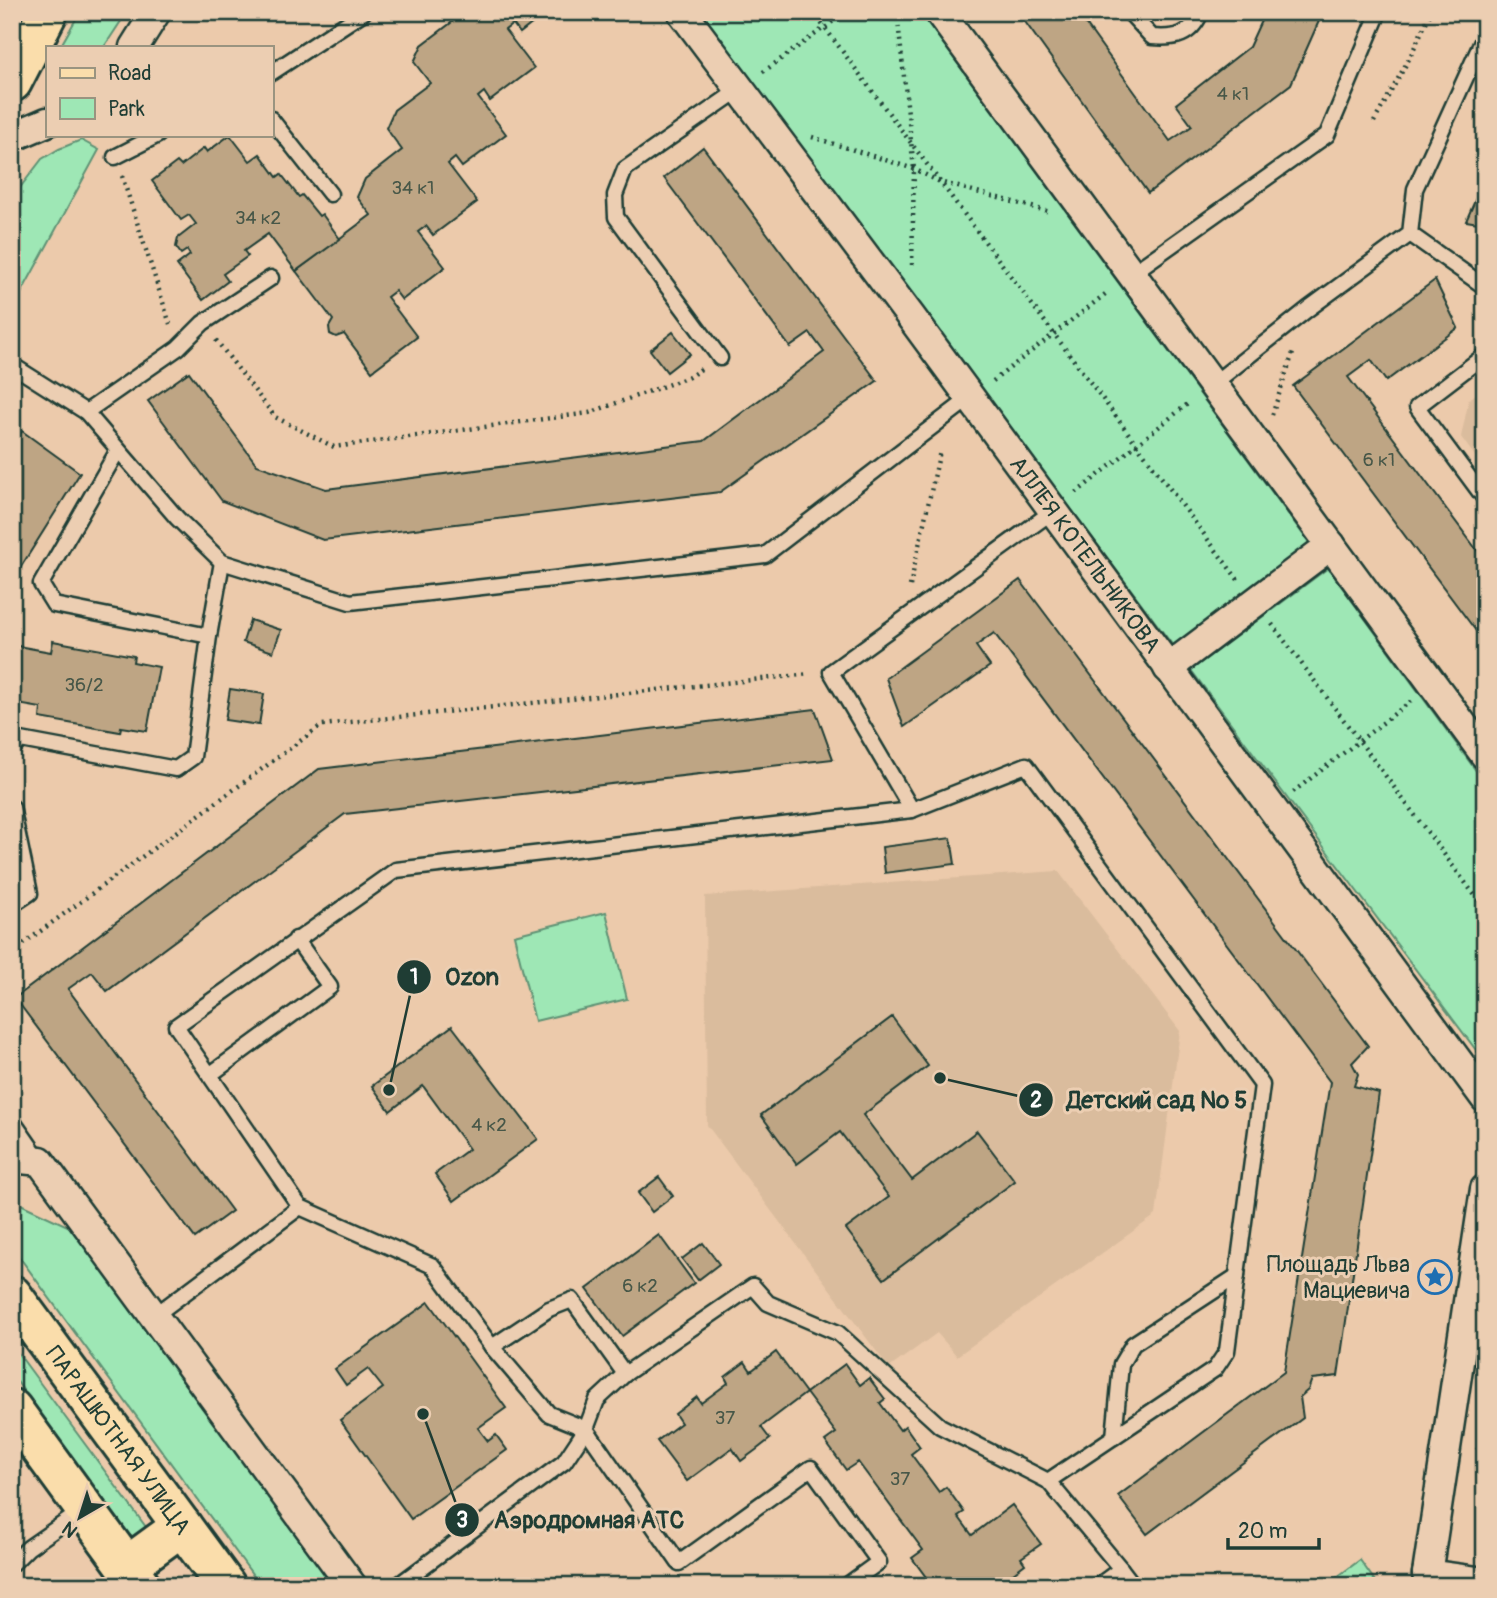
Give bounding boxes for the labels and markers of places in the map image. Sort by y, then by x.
callout: Ozon [396,955,513,1000]
callout: Детский сад № 5 [1018,1077,1262,1122]
place label: Площадь Льва Мациевича [1267,1250,1410,1305]
place icon: Площадь Льва Мациевича [1416,1258,1454,1296]
callout: Аэродромная АТС [445,1497,698,1542]

